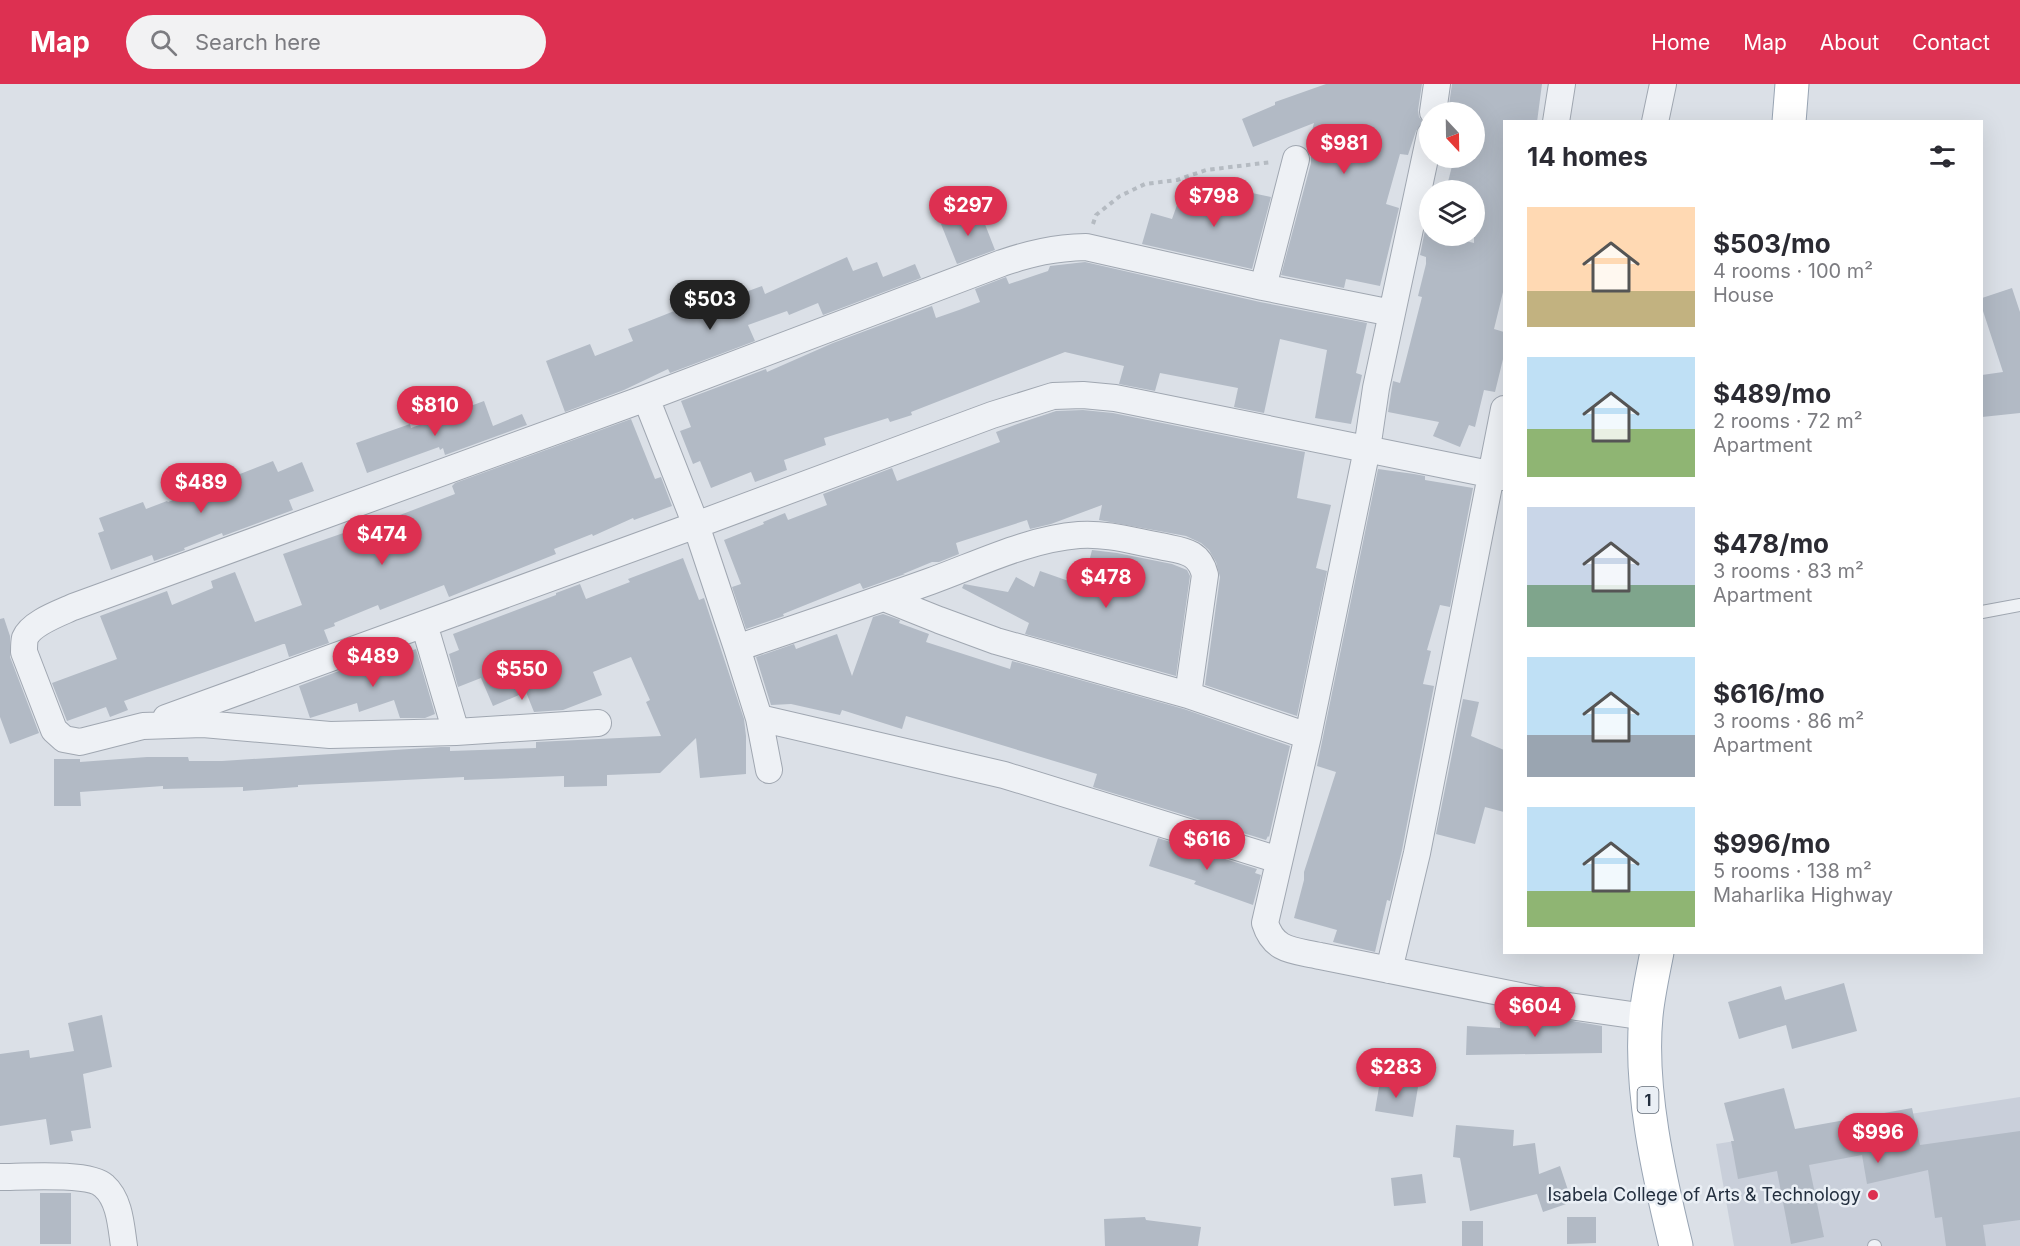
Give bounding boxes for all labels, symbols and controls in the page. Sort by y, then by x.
search box [126,15,546,69]
text: Map [30,25,90,59]
icon: search [147,26,180,59]
text: Search here [195,29,321,55]
text: Home [1651,30,1710,55]
text: Map [1743,30,1787,55]
text: About [1820,30,1879,55]
text: Contact [1912,30,1990,55]
north arrow [1419,102,1485,168]
map controls [1419,102,1485,246]
pin: $981 [1308,124,1380,175]
text: $981 [1320,131,1368,155]
icon: filters [1926,140,1959,173]
text: 14 homes [1527,141,1648,172]
pin: $798 [1178,177,1250,228]
button: layers [1419,180,1485,246]
text: $798 [1189,184,1239,208]
pin: $297 [932,186,1004,237]
text: $297 [943,193,993,217]
text: $503/mo [1713,228,1831,259]
icon: home [1575,231,1647,303]
text: 4 rooms · 100 m² [1713,259,1873,283]
pin: $503 [674,280,746,331]
text: House [1713,283,1774,307]
text: $503 [684,287,736,311]
text: $489/mo [1713,378,1831,409]
icon: home [1575,381,1647,453]
pin: $810 [399,386,471,437]
text: $810 [411,393,459,417]
text: 2 rooms · 72 m² [1713,409,1863,433]
text: Apartment [1713,433,1812,457]
pin: $489 [165,463,237,514]
text: $489 [175,470,227,494]
pin: $474 [346,515,418,566]
text: $474 [357,522,407,546]
text: $478/mo [1713,528,1829,559]
icon: home [1575,531,1647,603]
pin: $478 [1070,558,1142,609]
text: 3 rooms · 83 m² [1713,559,1864,583]
text: $478 [1081,565,1132,589]
text: Apartment [1713,583,1812,607]
pin: $489 [337,637,409,688]
text: $489 [347,644,399,668]
pin: $550 [486,650,558,701]
text: $550 [496,657,548,681]
text: $616/mo [1713,678,1825,709]
icon: home [1575,681,1647,753]
text: 3 rooms · 86 m² [1713,709,1864,733]
text: Apartment [1713,733,1812,757]
pin: $616 [1171,820,1243,871]
text: $616 [1183,827,1231,851]
text: $996/mo [1713,828,1830,859]
icon: home [1575,831,1647,903]
text: 5 rooms · 138 m² [1713,859,1872,883]
text: Maharlika Highway [1713,883,1893,907]
pin: $604 [1499,987,1571,1038]
text: $604 [1508,994,1562,1018]
pin: $283 [1360,1048,1432,1099]
text: $283 [1370,1055,1422,1079]
road number: 1 [1638,1087,1658,1113]
pin: $996 [1842,1113,1914,1164]
text: $996 [1852,1120,1904,1144]
place label: Isabela College of Arts & Technology [1547,1184,1861,1205]
marker: Isabela College of Arts & Technology [1866,1188,1880,1202]

